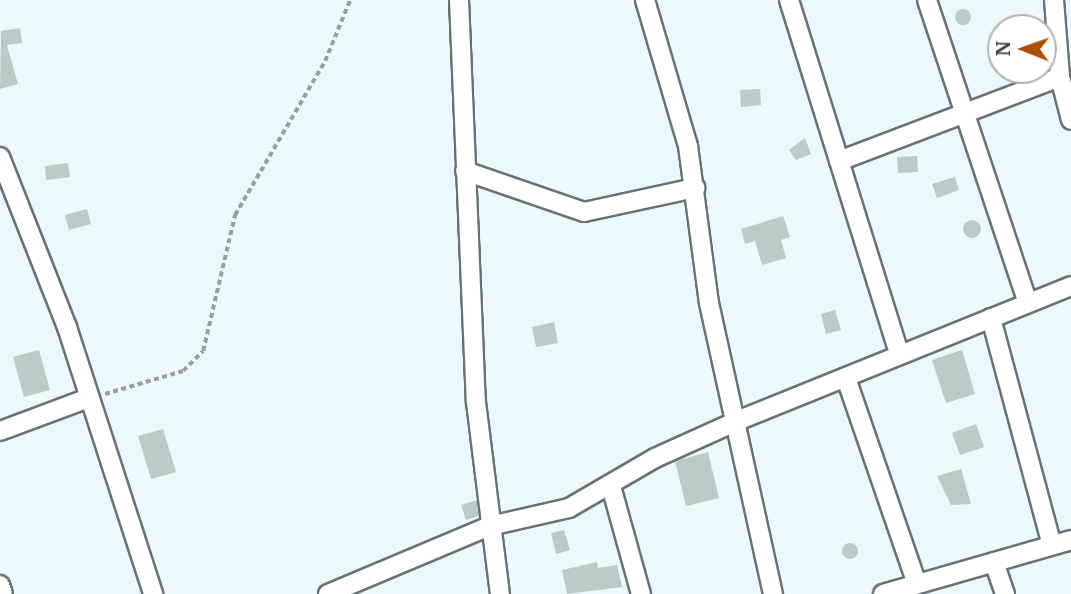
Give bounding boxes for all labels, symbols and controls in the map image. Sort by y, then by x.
north arrow [987,14,1057,84]
text: N [991,41,1015,56]

